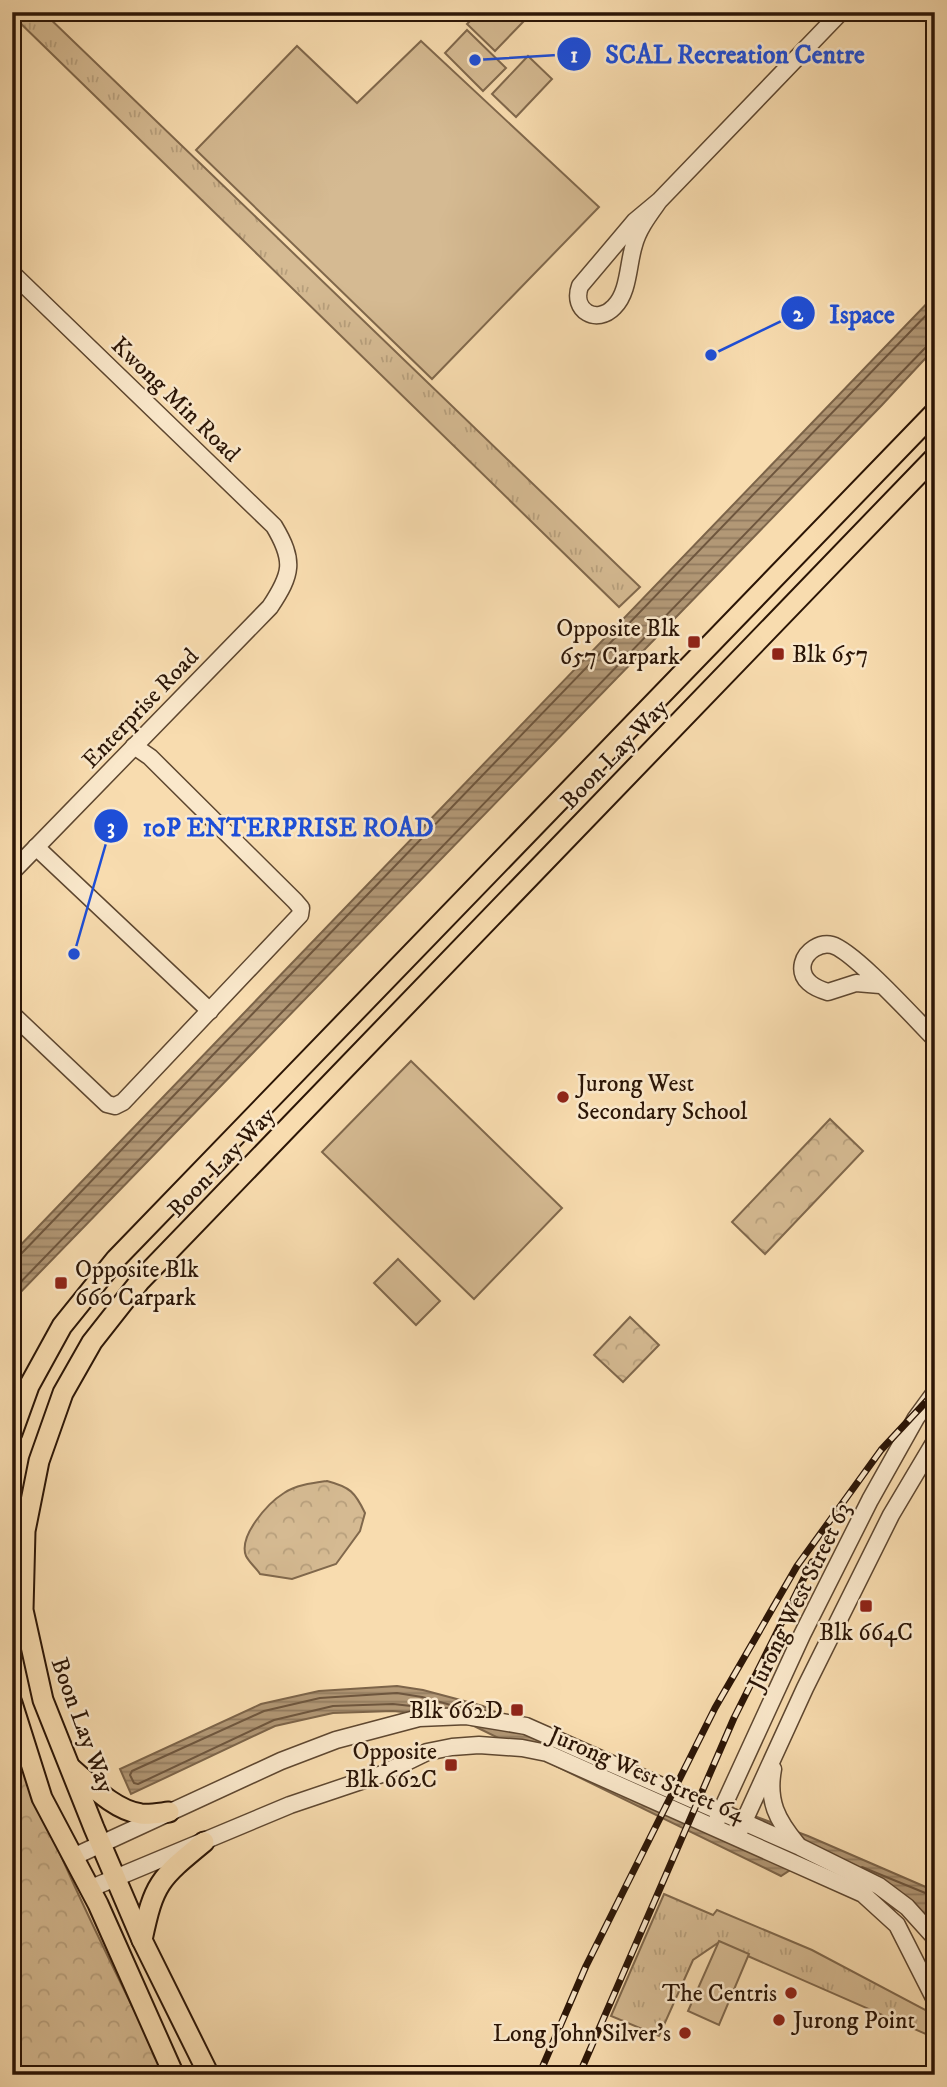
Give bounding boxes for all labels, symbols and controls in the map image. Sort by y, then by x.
callout: SCAL Recreation Centre [556,31,879,78]
text: SCAL Recreation Centre [605,39,865,72]
text: 1 [570,43,578,69]
callout: Ispace [781,290,909,337]
text: Ispace [829,299,895,332]
text: 2 [793,302,804,328]
street label: Kwong Min Road [104,331,246,469]
place label: Opposite Blk 657 Carpark [556,614,680,672]
marker: Opposite Blk 657 Carpark [686,634,702,650]
place label: Blk 657 [792,640,868,670]
street label: Enterprise Road [76,642,206,775]
marker: Blk 657 [770,646,786,662]
street label: Boon Lay Way [555,693,675,816]
callout: 10P ENTERPRISE ROAD [93,803,447,850]
text: 10P ENTERPRISE ROAD [142,812,434,845]
text: 3 [107,815,115,841]
place label: Jurong West Secondary School [575,1069,748,1127]
marker: Jurong West Secondary School [555,1089,571,1105]
street label: Boon Lay Way [162,1101,282,1224]
place label: Opposite Blk 660 Carpark [75,1255,199,1313]
marker: Opposite Blk 660 Carpark [53,1275,69,1291]
street label: Jurong West Street 63 [740,1497,858,1697]
marker: Blk 664C [858,1598,874,1614]
place label: Blk 664C [819,1618,913,1648]
street label: Boon Lay Way [44,1653,121,1798]
place label: Blk 662D [409,1696,503,1726]
marker: Blk 662D [509,1702,525,1718]
street label: Jurong West Street 64 [542,1719,750,1830]
place label: Opposite Blk 662C [345,1737,437,1795]
marker: Opposite Blk 662C [443,1757,459,1773]
place label: The Centris [662,1979,777,2009]
marker: The Centris [783,1985,799,2001]
place label: Jurong Point [791,2006,915,2036]
marker: Jurong Point [771,2012,787,2028]
place label: Long John Silver's [493,2019,671,2049]
marker: Long John Silver's [677,2025,693,2041]

